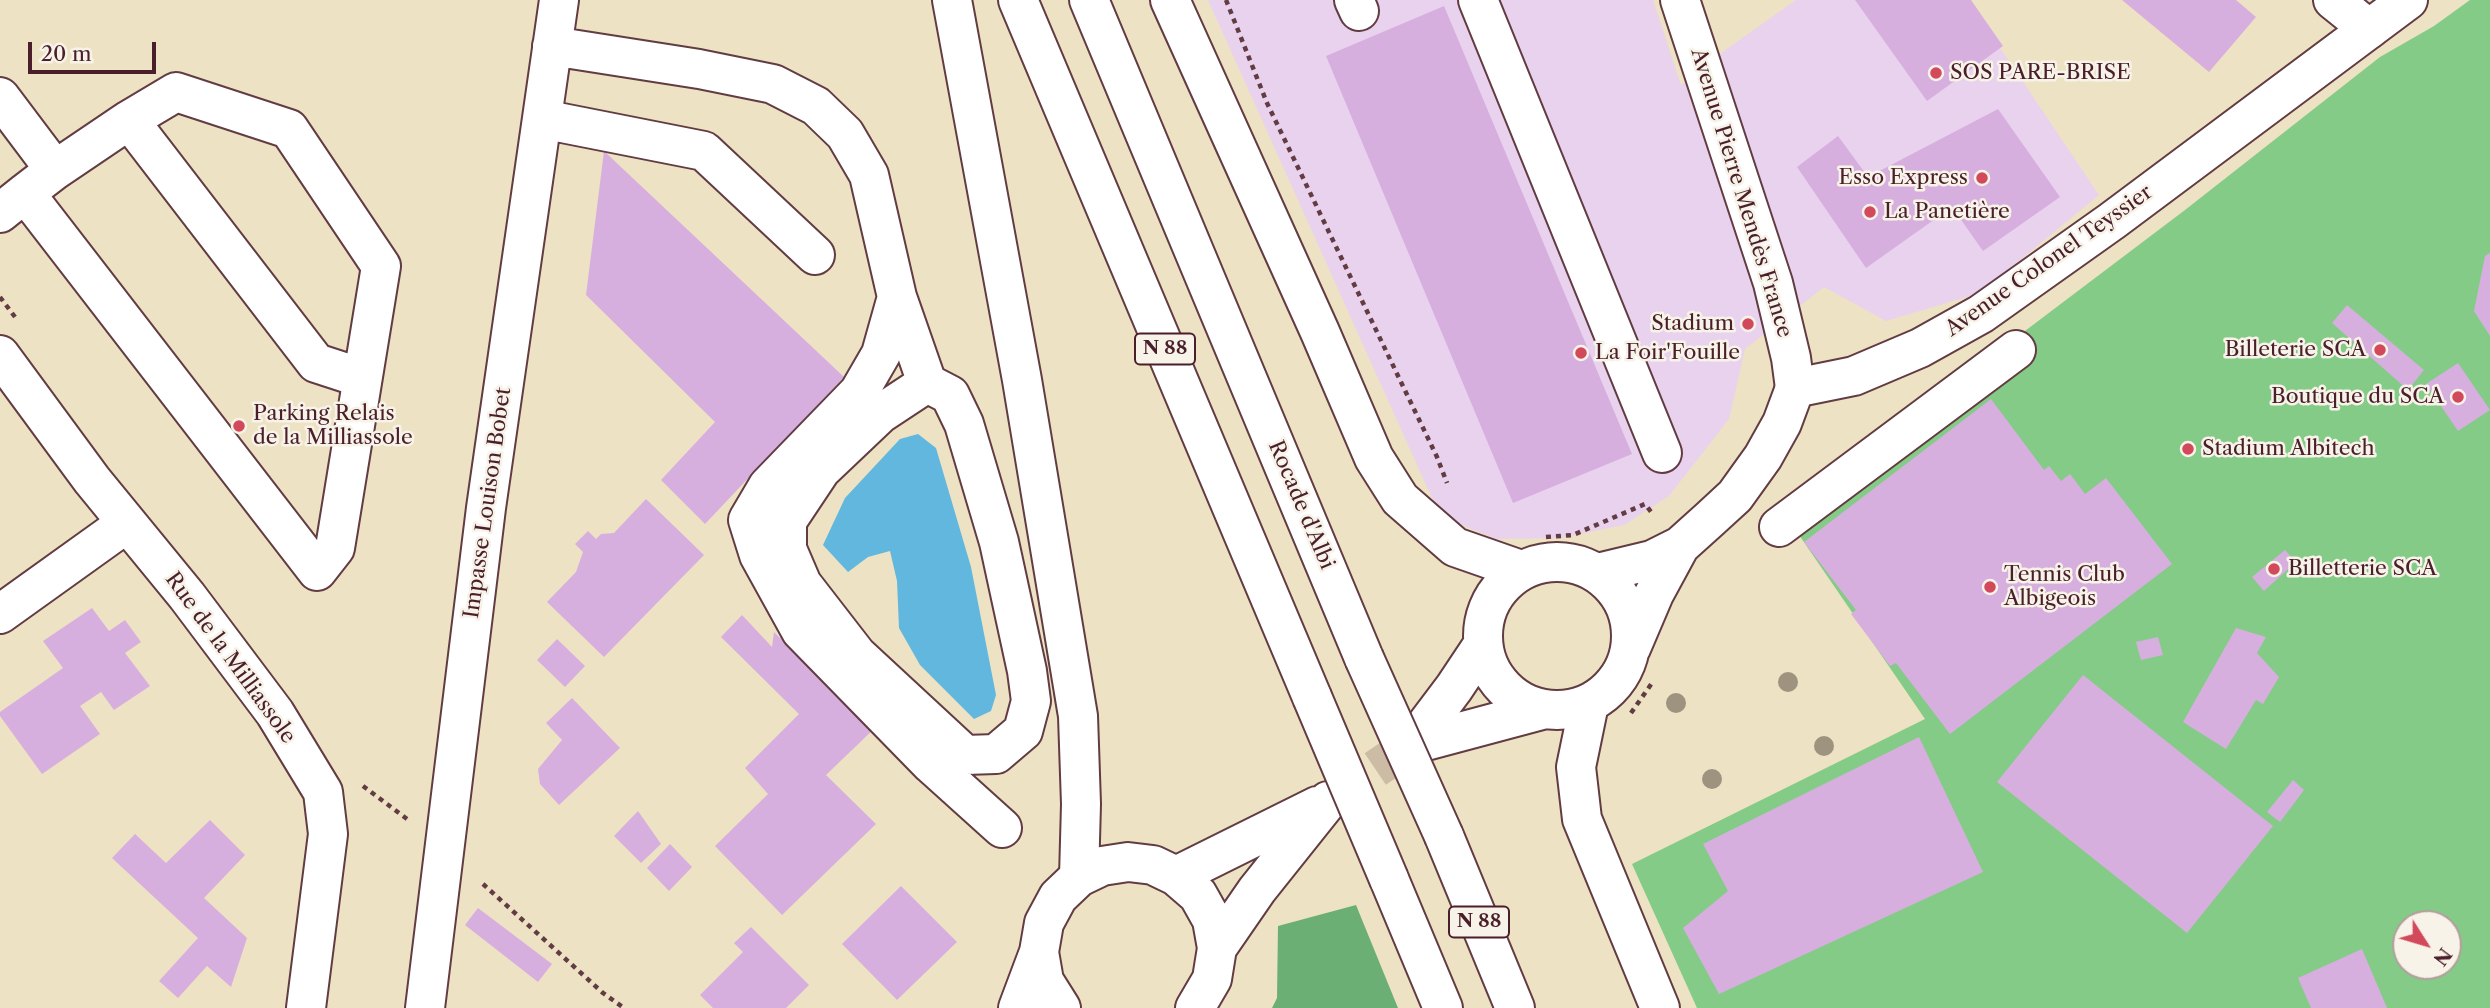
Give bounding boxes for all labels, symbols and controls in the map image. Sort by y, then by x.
scale bar [32,28,159,72]
text: 20 m [41,41,92,66]
street label: Avenue Pierre Mendès France [1685,45,1797,341]
place label: SOS PARE-BRISE [1950,60,2131,86]
marker: SOS PARE-BRISE [1928,65,1944,81]
place label: Esso Express [1838,165,1968,191]
marker: Esso Express [1974,170,1990,186]
street label: Avenue Colonel Teyssier [1941,180,2157,342]
place label: La Panetière [1884,199,2010,225]
marker: La Panetière [1862,204,1878,220]
place label: Stadium [1651,311,1734,337]
marker: Stadium [1740,316,1756,332]
road number: N 88 [1135,334,1195,364]
place label: Billeterie SCA [2225,337,2366,363]
place label: La Foir'Fouille [1595,340,1740,366]
marker: Billeterie SCA [2372,342,2388,358]
marker: La Foir'Fouille [1573,345,1589,361]
place label: Boutique du SCA [2271,384,2444,410]
street label: Impasse Louison Bobet [459,386,517,620]
marker: Boutique du SCA [2450,389,2466,405]
place label: Parking Relais de la Milliassole [253,401,413,451]
marker: Parking Relais de la Milliassole [231,418,247,434]
place label: Stadium Albitech [2202,436,2375,462]
street label: Rocade d'Albi [1263,437,1339,573]
marker: Stadium Albitech [2180,441,2196,457]
place label: Billetterie SCA [2288,556,2437,582]
marker: Billetterie SCA [2266,561,2282,577]
place label: Tennis Club Albigeois [2004,562,2125,612]
street label: Rue de la Milliassole [159,568,301,748]
marker: Tennis Club Albigeois [1982,579,1998,595]
road number: N 88 [1449,906,1509,938]
north arrow [2392,910,2462,980]
text: N [2428,943,2457,970]

